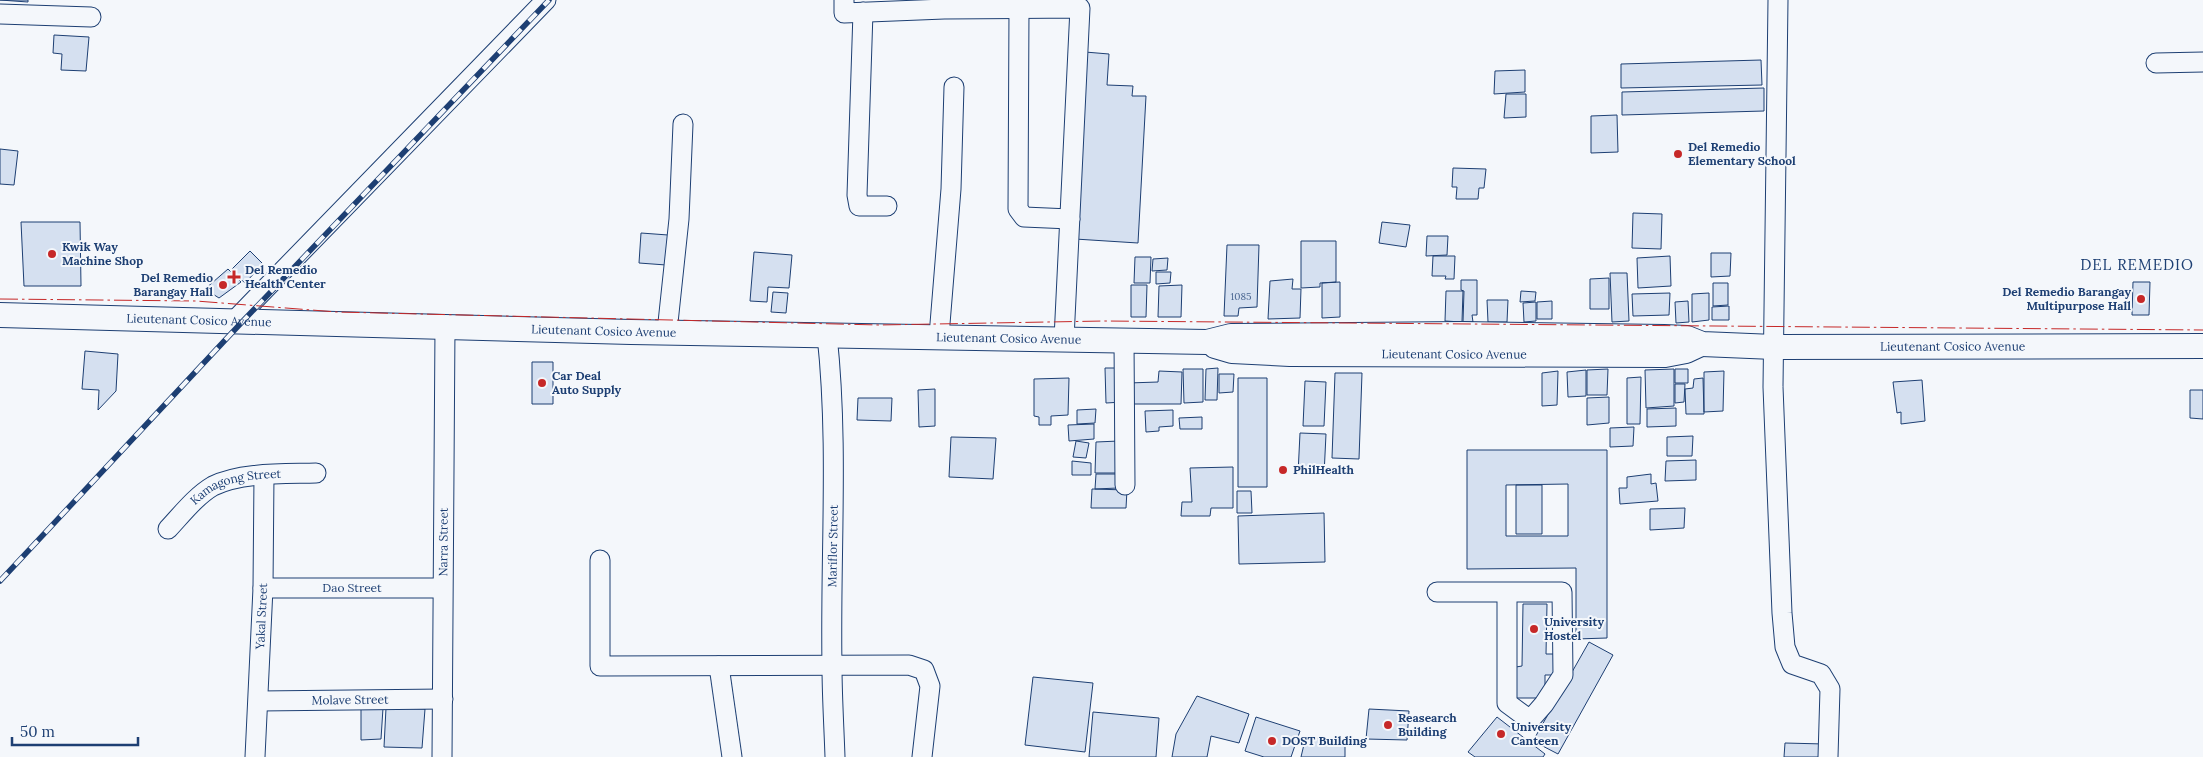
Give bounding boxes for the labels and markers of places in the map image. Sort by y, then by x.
place label: Del Remedio Elementary School [1688,139,1796,168]
marker: Del Remedio Elementary School [1672,148,1684,160]
place label: Kwik Way Machine Shop [62,239,143,268]
marker: Kwik Way Machine Shop [46,248,58,260]
place label: Del Remedio Health Center [245,262,326,291]
place label: Del Remedio Barangay Hall [133,270,213,299]
marker: Del Remedio Health Center [227,270,241,284]
marker: Del Remedio Barangay Hall [217,279,229,291]
place label: Del Remedio Barangay Multipurpose Hall [2002,284,2131,313]
marker: Del Remedio Barangay Multipurpose Hall [2135,293,2147,305]
place label: Car Deal Auto Supply [552,368,622,397]
marker: Car Deal Auto Supply [536,377,548,389]
place label: PhilHealth [1293,462,1354,477]
marker: PhilHealth [1277,464,1289,476]
place label: University Hostel [1544,614,1604,643]
marker: University Hostel [1528,623,1540,635]
place label: Reasearch Building [1398,710,1457,739]
marker: Reasearch Building [1382,719,1394,731]
place label: University Canteen [1511,719,1571,748]
marker: University Canteen [1495,728,1507,740]
place label: DOST Building [1282,733,1368,748]
marker: DOST Building [1266,735,1278,747]

